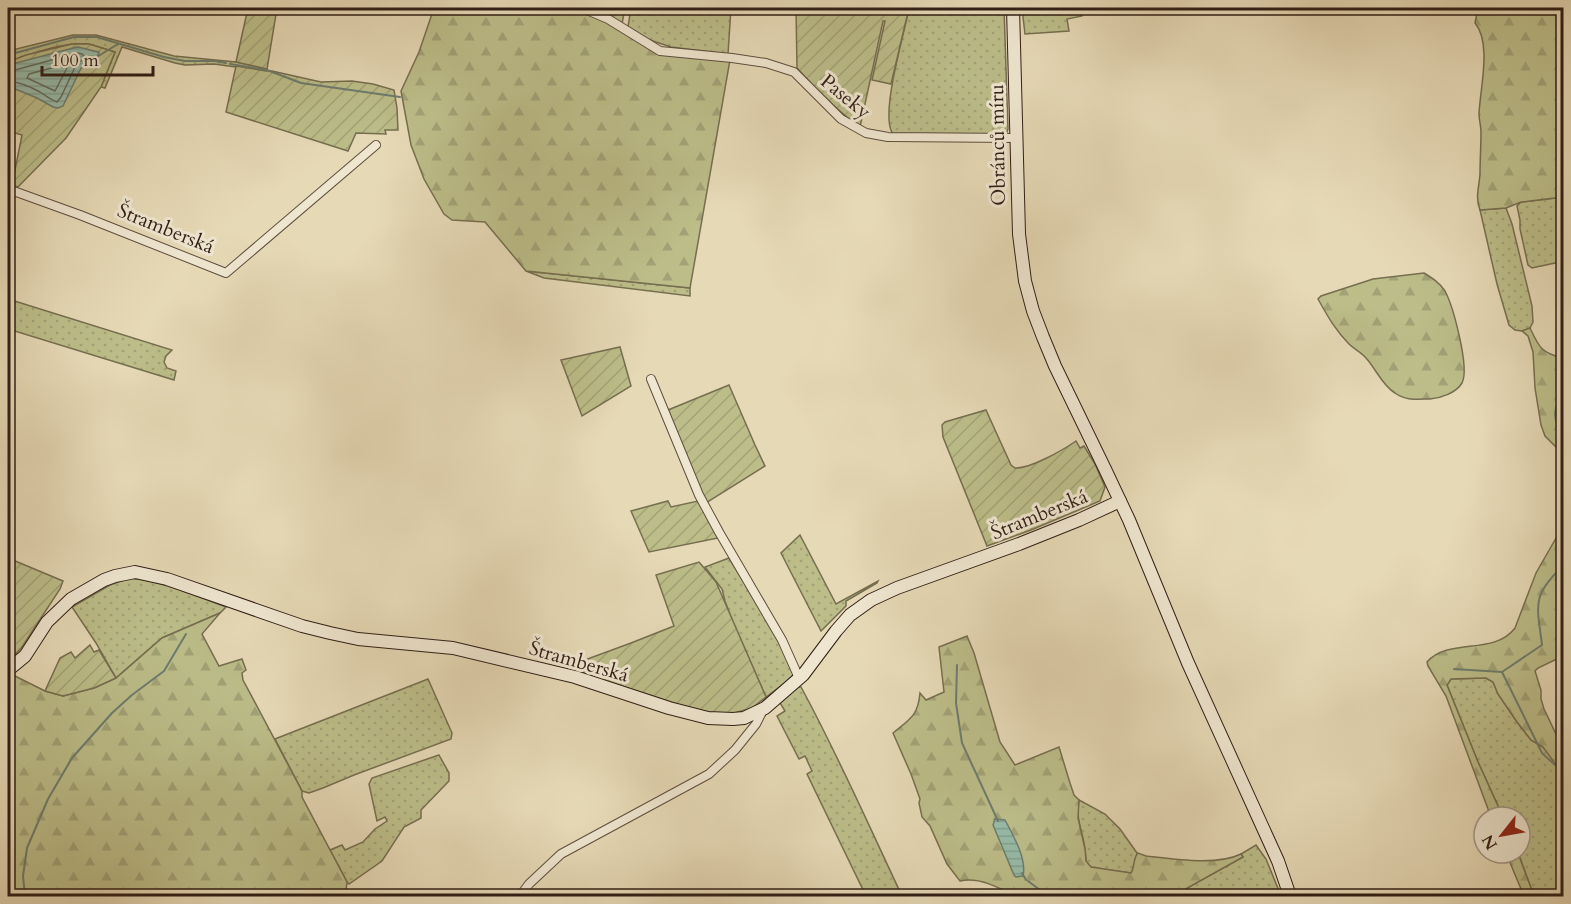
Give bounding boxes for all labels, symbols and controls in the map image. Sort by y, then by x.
scale bar [42,39,153,77]
text: 100 m [51,48,99,73]
street label: Paseky [815,68,877,125]
street label: Obránců míru [983,84,1012,206]
street label: Štramberská [113,197,219,260]
street label: Štramberská [987,483,1092,546]
street label: Štramberská [526,634,632,689]
north arrow [1472,805,1532,865]
text: N [1477,830,1503,854]

